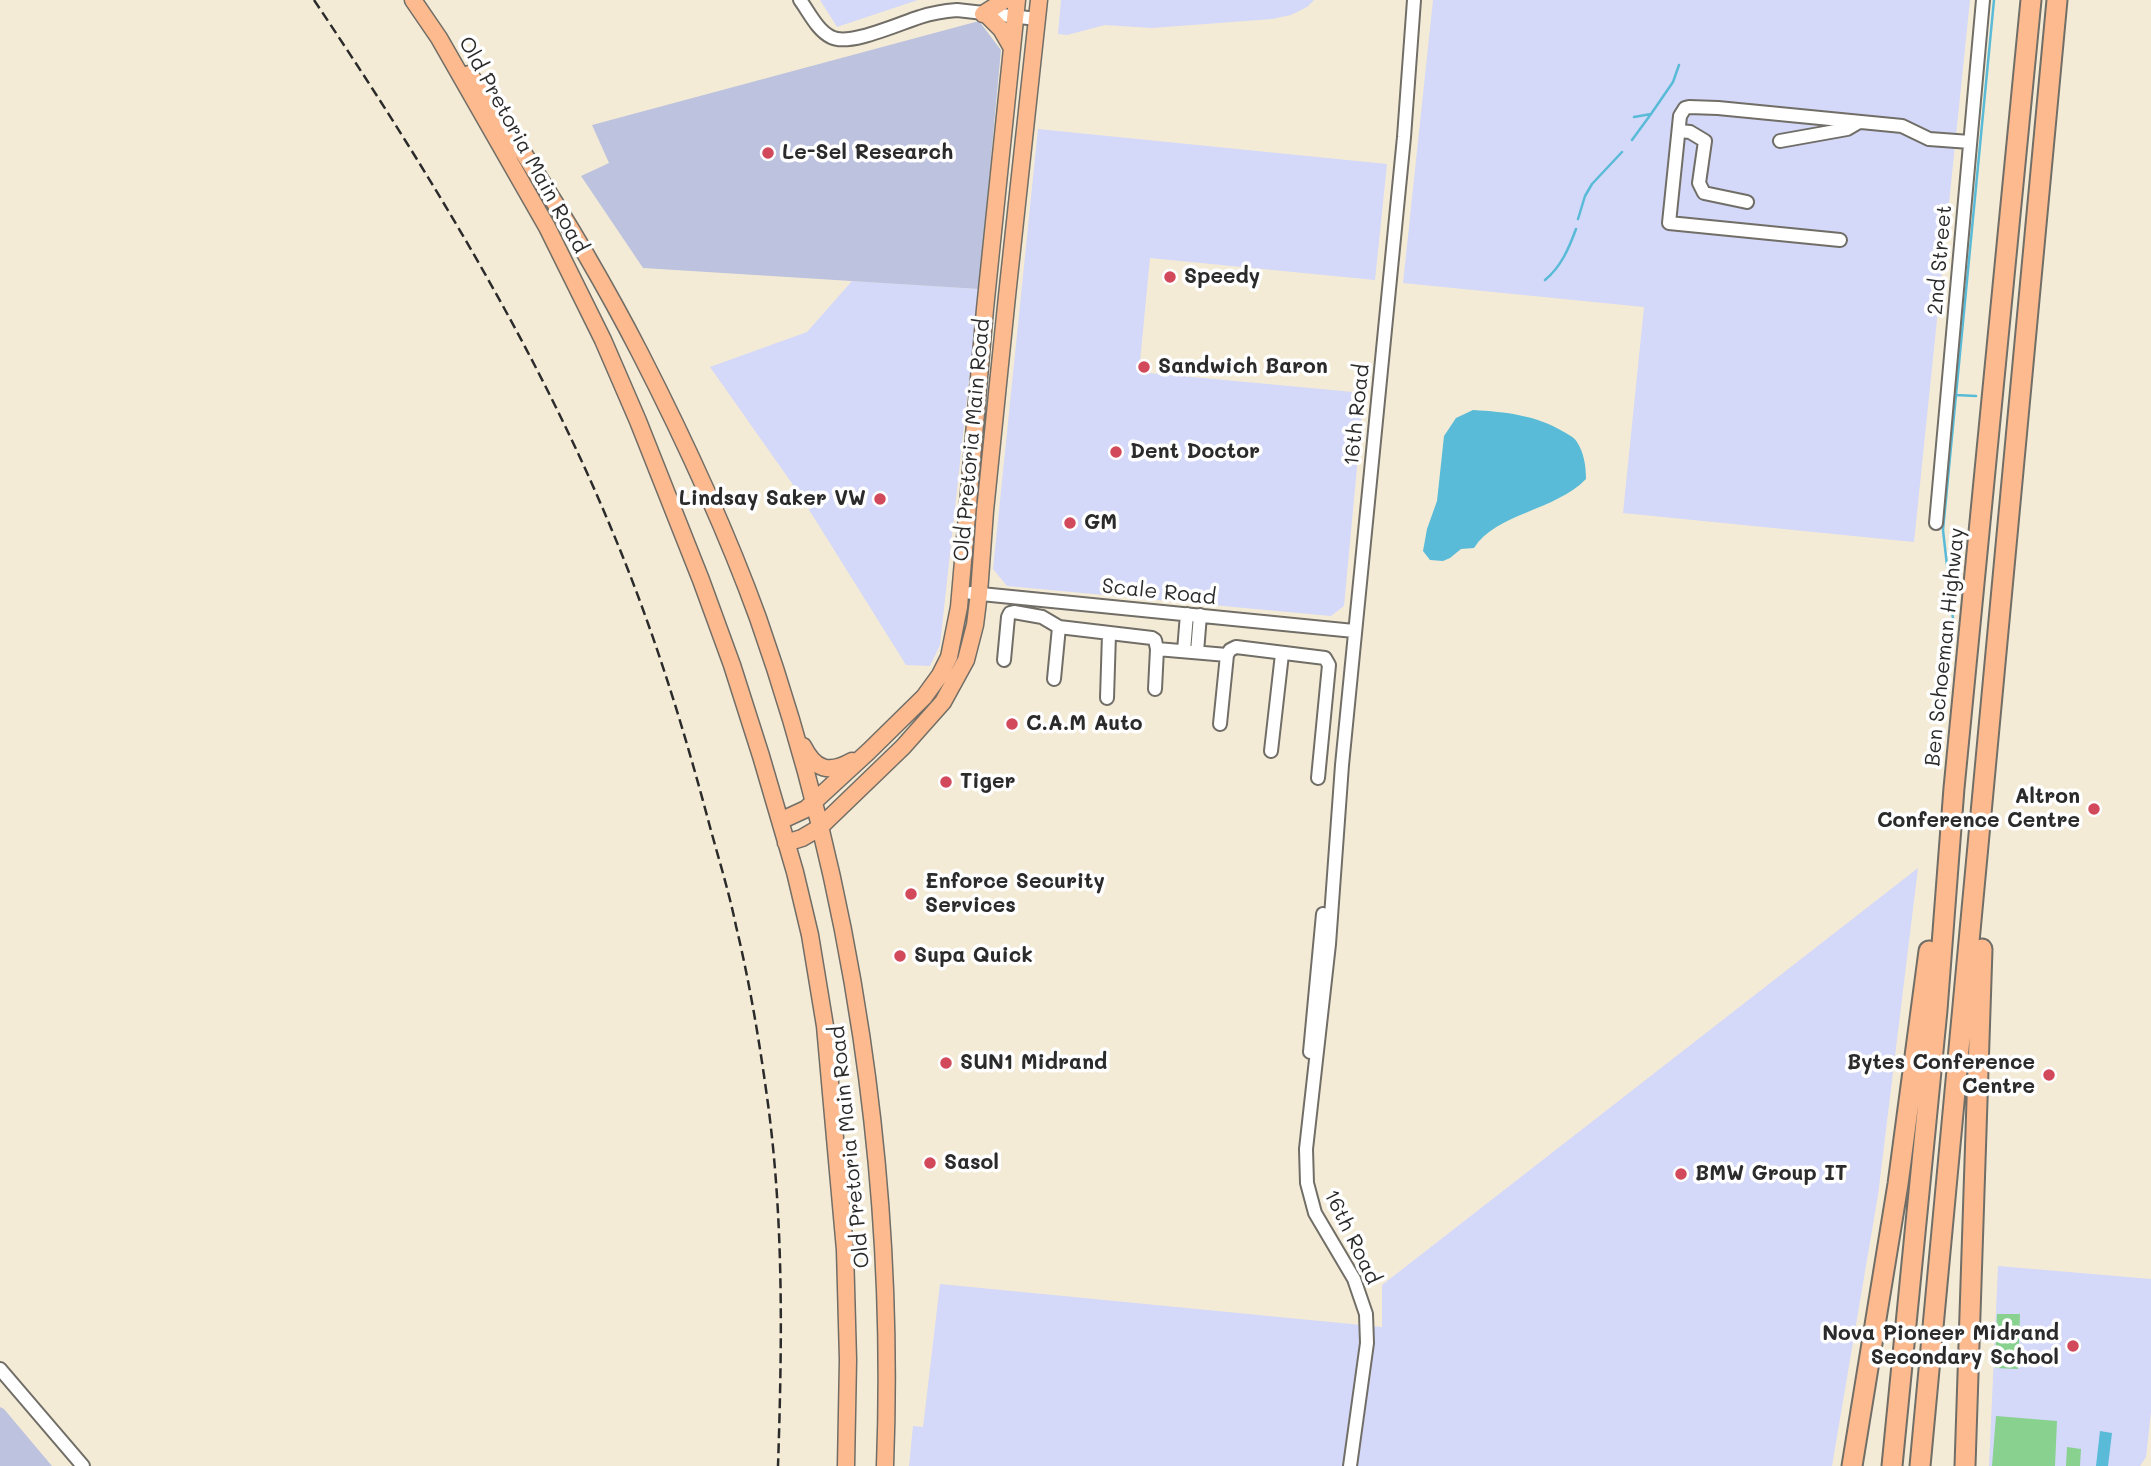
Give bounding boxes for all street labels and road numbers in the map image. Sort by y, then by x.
street label: Old Pretoria Main Road [453,32,593,258]
street label: 2nd Street [1923,204,1957,316]
street label: Old Pretoria Main Road [949,318,995,562]
street label: 16th Road [1339,363,1375,467]
street label: Ben Schoeman Highway [1920,526,1970,768]
street label: Scale Road [1101,573,1217,611]
street label: Old Pretoria Main Road [825,1025,875,1269]
street label: 16th Road [1318,1186,1386,1288]

